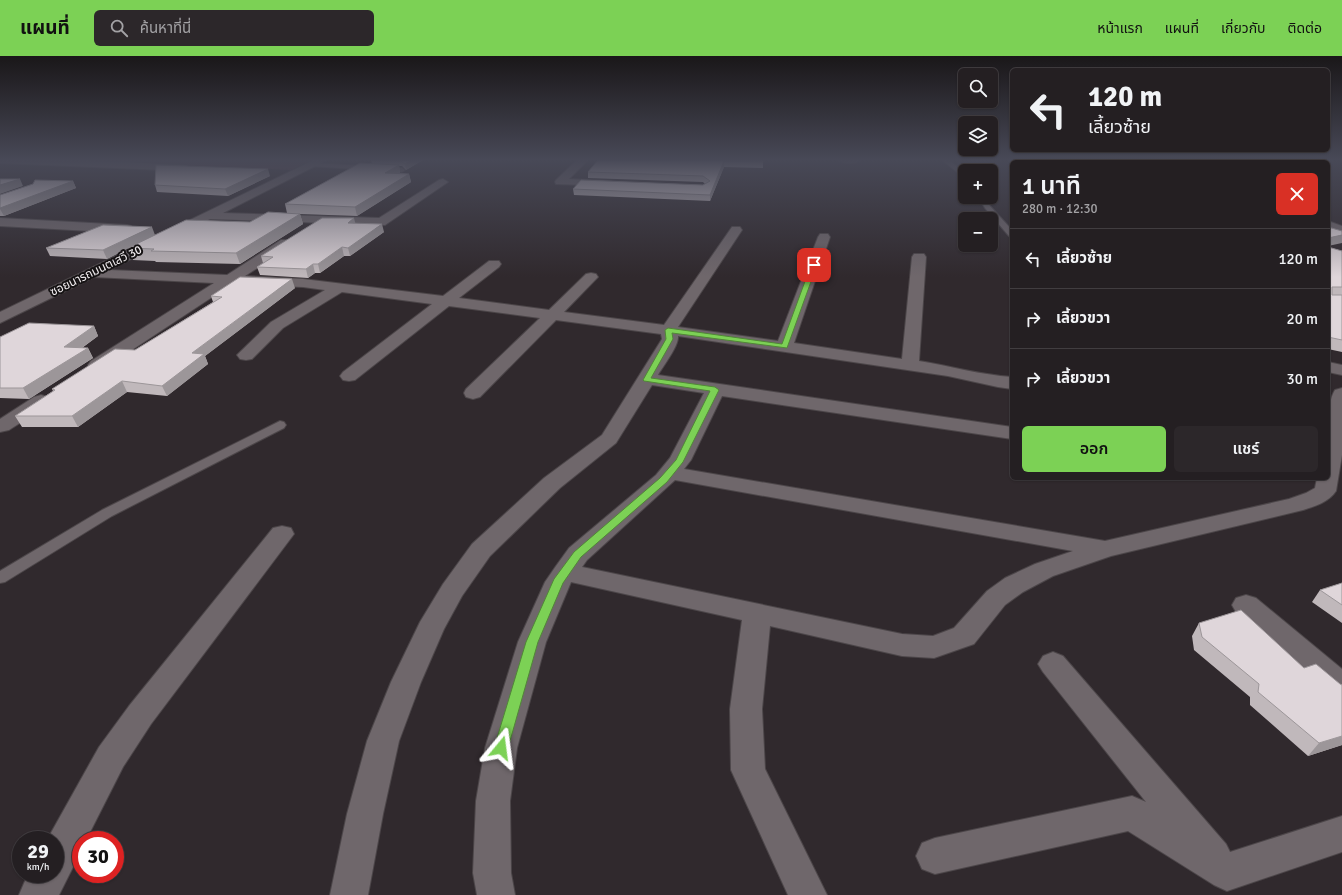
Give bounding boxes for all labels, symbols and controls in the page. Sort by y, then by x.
search box [94,10,374,46]
text: แผนที่ [20,16,70,40]
icon: search [108,17,130,39]
text: ค้นหาที่นี่ [140,19,191,37]
text: หน้าแรก [1097,20,1143,37]
text: แผนที่ [1165,20,1199,37]
text: เกี่ยวกับ [1221,20,1266,37]
text: ติดต่อ [1288,20,1322,37]
map controls [958,68,998,252]
button: search [958,68,998,108]
text: 120 m [1088,80,1162,114]
icon: left [1022,84,1074,136]
button: layers [958,116,998,156]
text: เลี้ยวซ้าย [1088,116,1151,138]
button: + [958,164,998,204]
text: 1 นาที [1022,171,1081,201]
button: close [1276,173,1318,215]
text: 280 m · 12:30 [1022,201,1098,217]
button: − [958,212,998,252]
street label: ซอยนารถมนตเสวี 30 [48,242,144,300]
pin [797,248,831,282]
icon: left [1022,248,1044,270]
text: เลี้ยวซ้าย [1056,249,1112,267]
text: 120 m [1278,250,1318,268]
icon: arrive [803,254,825,276]
icon: right [1022,308,1044,330]
text: เลี้ยวขวา [1056,309,1110,327]
text: 20 m [1287,310,1318,328]
icon: right [1022,368,1044,390]
text: เลี้ยวขวา [1056,369,1110,387]
text: 30 m [1287,370,1318,388]
button: ออก [1022,426,1166,472]
button: แชร์ [1174,426,1318,472]
position arrow [480,727,522,769]
speed limit sign: 30 [72,831,124,883]
text: 29 [27,839,49,864]
text: km/h [27,861,49,873]

